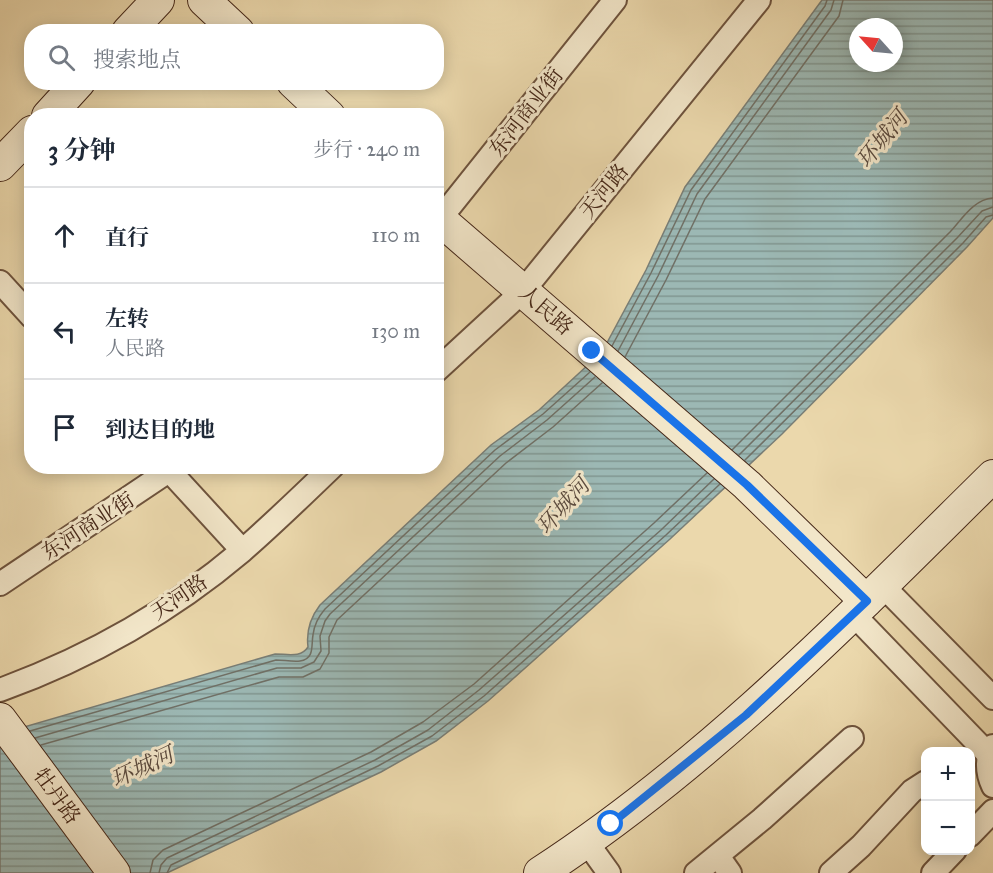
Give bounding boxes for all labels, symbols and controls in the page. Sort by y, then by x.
north arrow [849,18,903,72]
search box [24,24,444,90]
icon: search [45,41,78,74]
text: 搜索地点 [93,46,181,73]
street label: 东河商业街 [483,63,569,161]
water label: 环城河 [851,102,916,173]
text: 3 分钟 [48,134,116,166]
text: 步行 · 240 m [313,137,420,161]
street label: 天河路 [574,158,634,224]
icon: ahead [48,219,81,252]
text: 110 m [372,223,420,247]
text: 直行 [105,224,149,251]
street label: 人民路 [514,280,578,340]
text: 左转 [105,305,149,332]
icon: left [48,315,81,348]
text: 130 m [371,319,420,343]
text: 人民路 [105,336,165,360]
route end [578,337,604,363]
icon: arrive [48,411,81,444]
text: 到达目的地 [105,416,215,443]
water label: 环城河 [531,469,598,540]
street label: 东河商业街 [37,487,139,565]
street label: 天河路 [146,569,212,625]
water label: 环城河 [106,739,181,793]
map controls [921,747,975,855]
button: + [921,747,975,801]
street label: 牡丹路 [28,763,86,829]
button: − [921,801,975,855]
route start [597,810,623,836]

